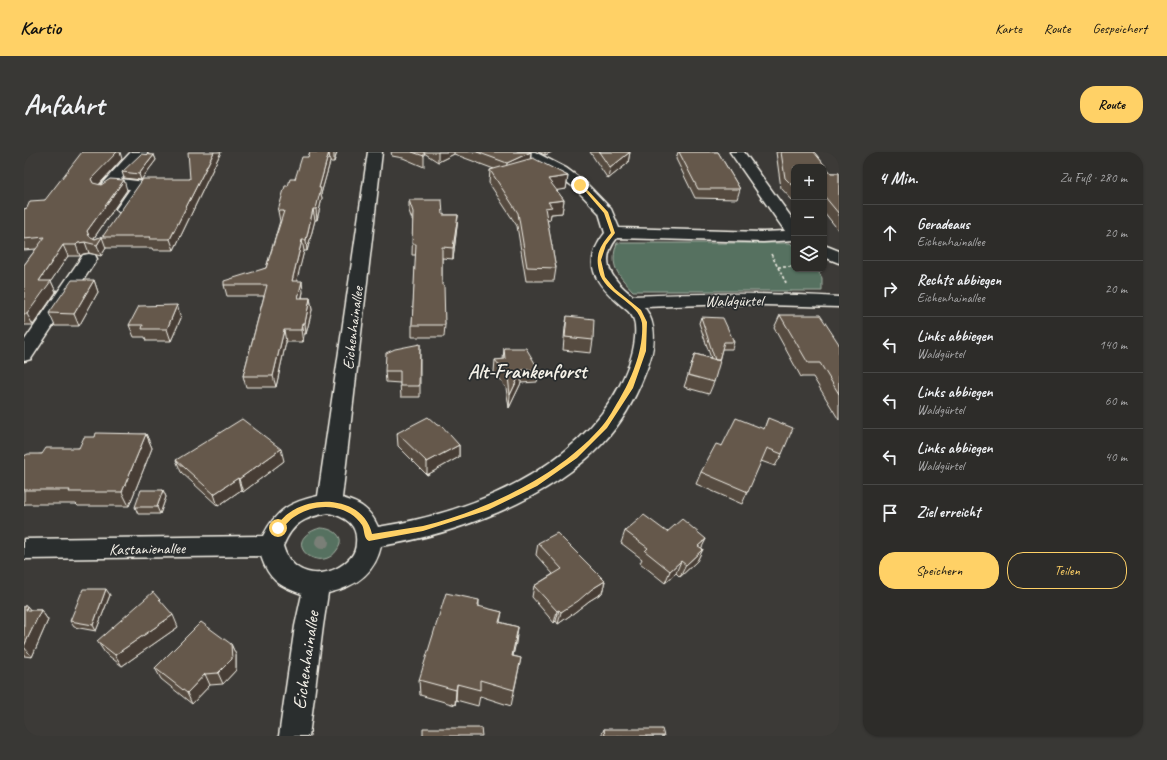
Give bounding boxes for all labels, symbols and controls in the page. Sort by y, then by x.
text: Kartio [20,16,61,40]
text: Karte [995,20,1022,37]
text: Route [1044,20,1070,37]
text: Gespeichert [1092,20,1147,37]
button: Route [1080,86,1143,123]
text: Anfahrt [24,87,104,122]
map controls [791,164,827,272]
button: + [791,164,827,200]
text: 4 Min. [879,168,918,189]
text: Zu Fuß · 280 m [1060,170,1127,186]
route end [571,176,589,194]
button: − [791,200,827,236]
text: Geradeaus [917,215,970,234]
icon: ahead [879,222,901,244]
text: 20 m [1105,225,1127,241]
text: Eichenhainallee [917,234,985,250]
button: layers [791,236,827,272]
text: Rechts abbiegen [917,271,1001,290]
icon: right [879,278,901,300]
text: 20 m [1105,281,1127,297]
street label: Eichenhainallee [338,284,368,371]
street label: Waldgürtel [705,290,767,312]
text: Eichenhainallee [917,290,985,306]
text: Links abbiegen [917,327,993,346]
icon: left [879,334,901,356]
text: 140 m [1099,337,1127,353]
text: Waldgürtel [917,346,964,362]
district label: Alt-Frankenforst [468,359,589,384]
text: Links abbiegen [917,383,993,402]
icon: left [879,390,901,412]
text: 60 m [1105,393,1127,409]
text: Waldgürtel [917,402,964,418]
text: Links abbiegen [917,439,993,458]
icon: left [879,446,901,468]
text: 40 m [1105,449,1127,465]
text: Waldgürtel [917,458,964,474]
icon: arrive [879,502,901,524]
text: Ziel erreicht [917,503,980,522]
route start [269,519,287,537]
street label: Kastanienallee [109,538,187,560]
button: Speichern [879,552,999,589]
button: Teilen [1007,552,1127,589]
street label: Eichenhainallee [287,608,325,711]

